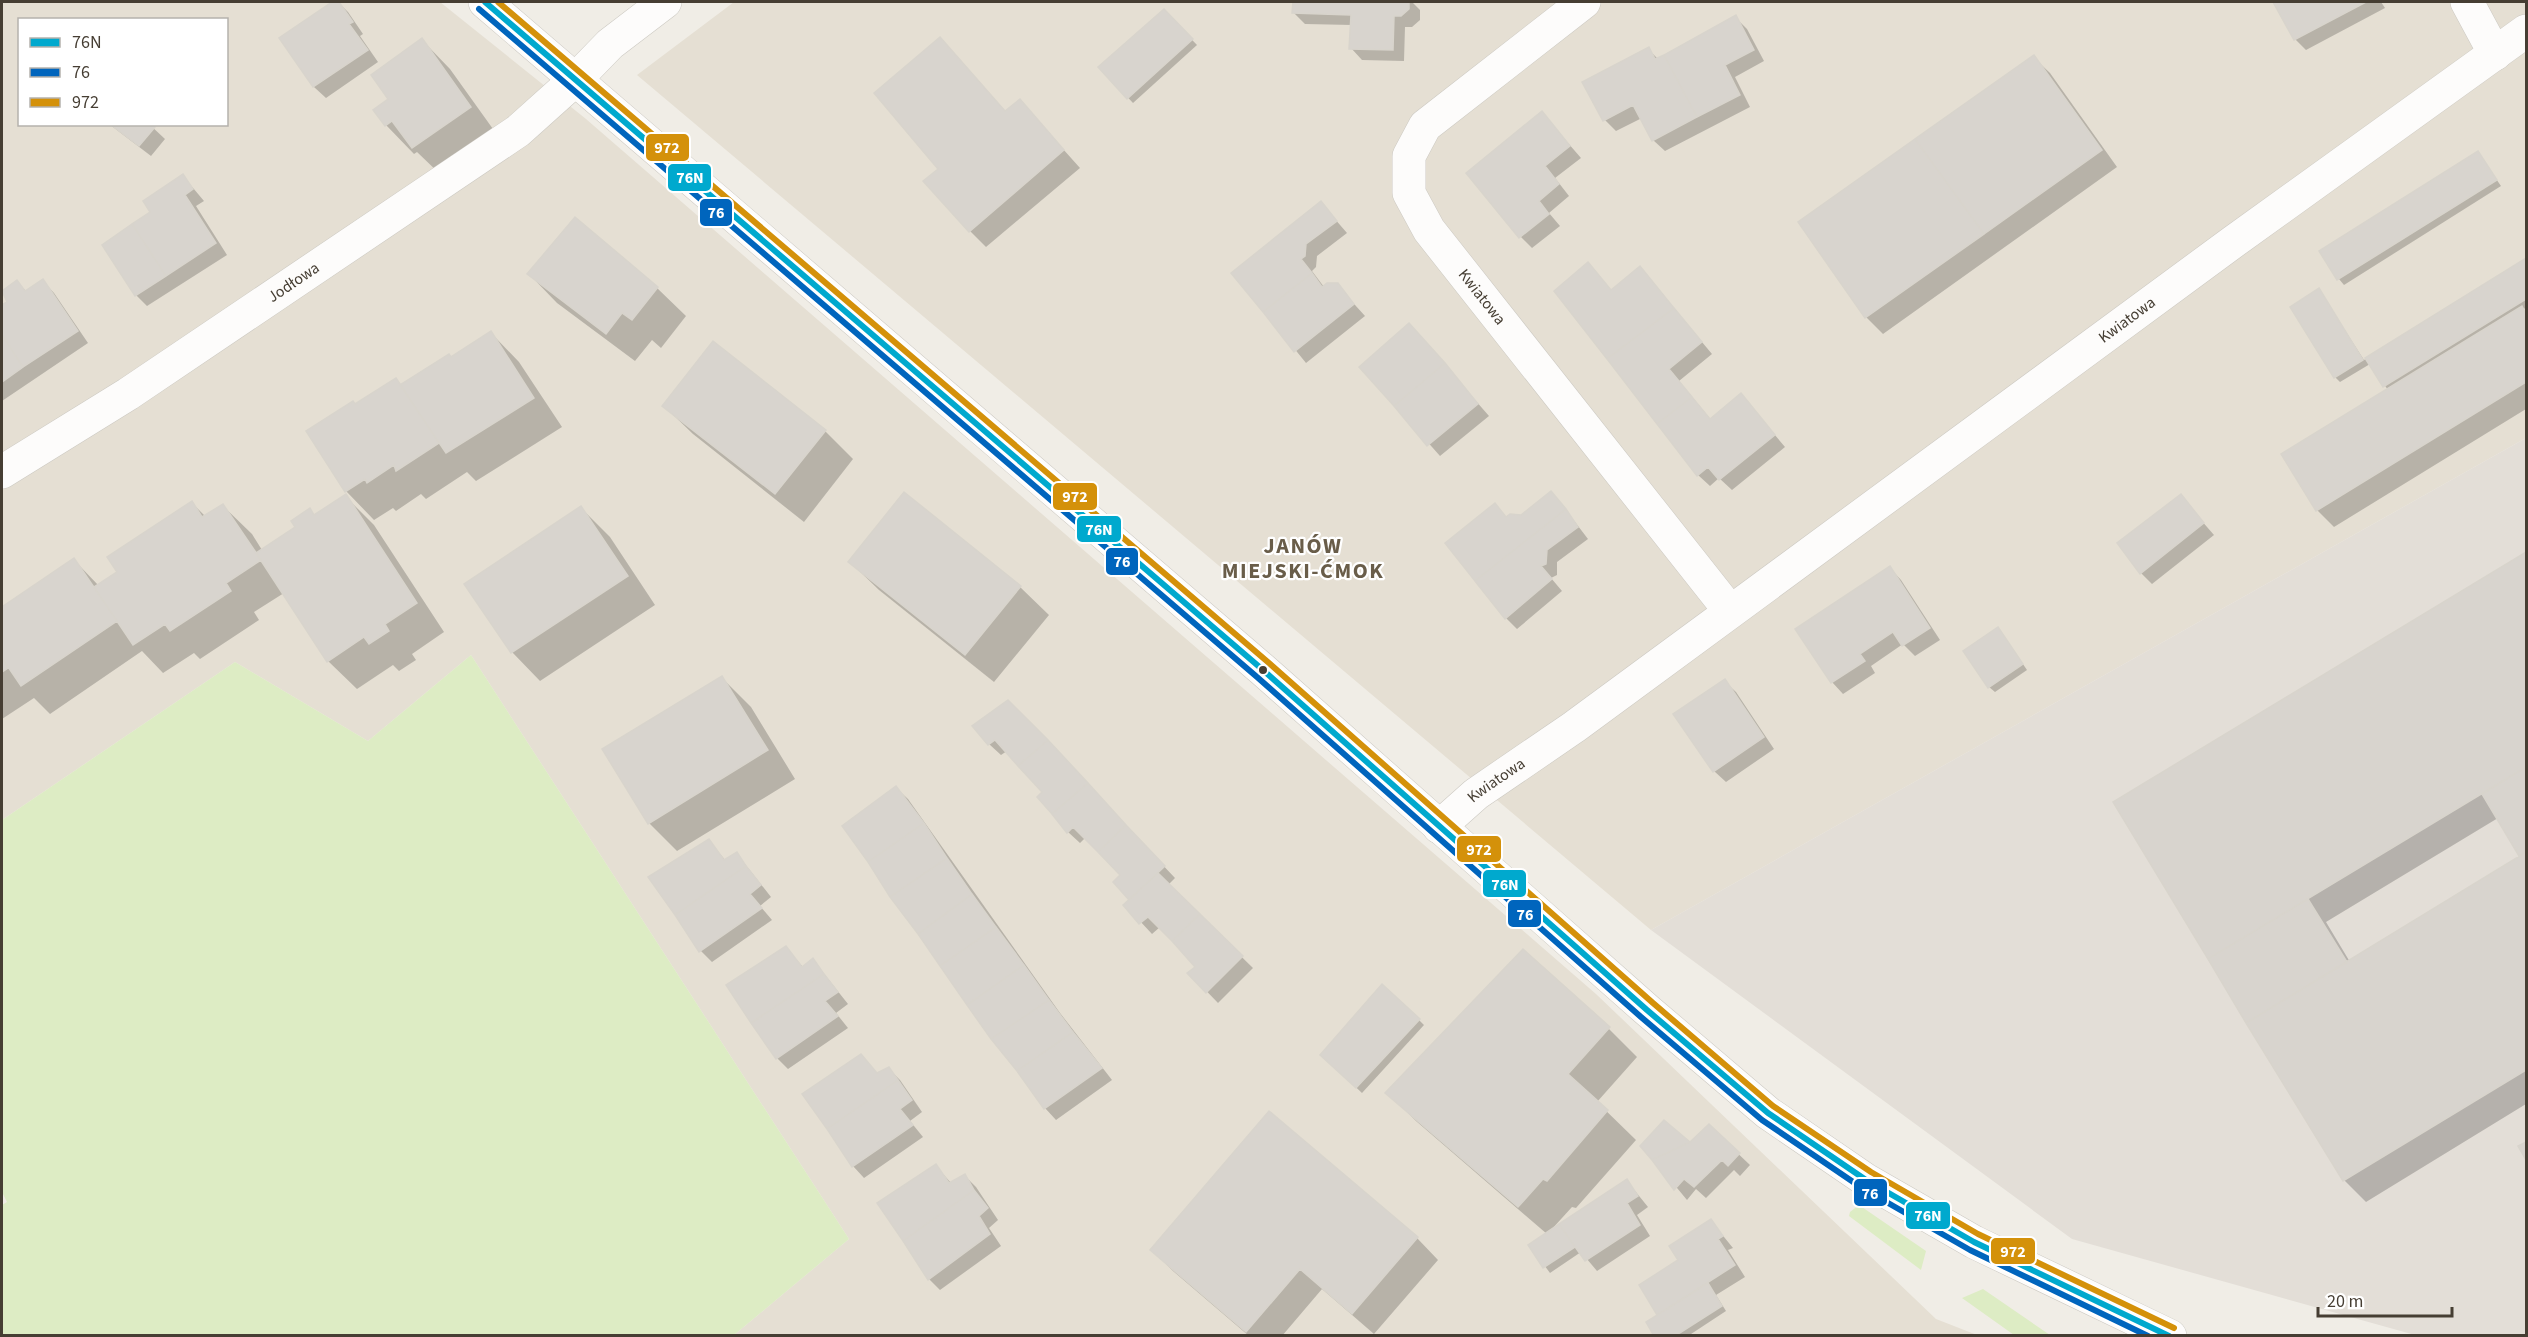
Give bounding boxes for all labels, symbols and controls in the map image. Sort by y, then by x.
legend [18,18,228,126]
text: 76N [72,30,102,55]
text: 76 [72,60,90,85]
text: 972 [72,90,99,115]
line badge: 972 [645,133,690,162]
text: 972 [654,137,680,159]
line badge: 76N [667,163,712,192]
text: 76N [676,167,704,189]
line badge: 76 [699,198,733,227]
text: 76 [708,202,724,224]
street label: Jodłowa [263,257,324,308]
street label: Kwiatowa [1453,264,1511,329]
street label: Kwiatowa [2094,292,2160,348]
line badge: 972 [1052,482,1098,511]
text: 972 [1062,486,1088,508]
line badge: 76N [1076,515,1122,543]
text: 76N [1085,519,1113,541]
district label: JANÓW MIEJSKI-ĆMOK [1222,530,1384,587]
line badge: 76 [1105,547,1139,576]
text: 76 [1114,551,1130,573]
unlabelled marker [1257,664,1269,676]
street label: Kwiatowa [1462,753,1529,808]
line badge: 972 [1456,835,1502,863]
text: 972 [1466,839,1492,861]
line badge: 76N [1482,869,1527,898]
text: 76N [1491,874,1519,896]
line badge: 76 [1507,899,1542,928]
text: 76 [1517,904,1533,926]
line badge: 76 [1853,1178,1888,1207]
text: 76 [1862,1183,1878,1205]
line badge: 76N [1905,1201,1951,1230]
text: 76N [1914,1205,1942,1227]
line badge: 972 [1990,1237,2036,1265]
text: 972 [2000,1241,2026,1263]
scale bar [2318,1280,2452,1318]
text: 20 m [2327,1289,2363,1314]

